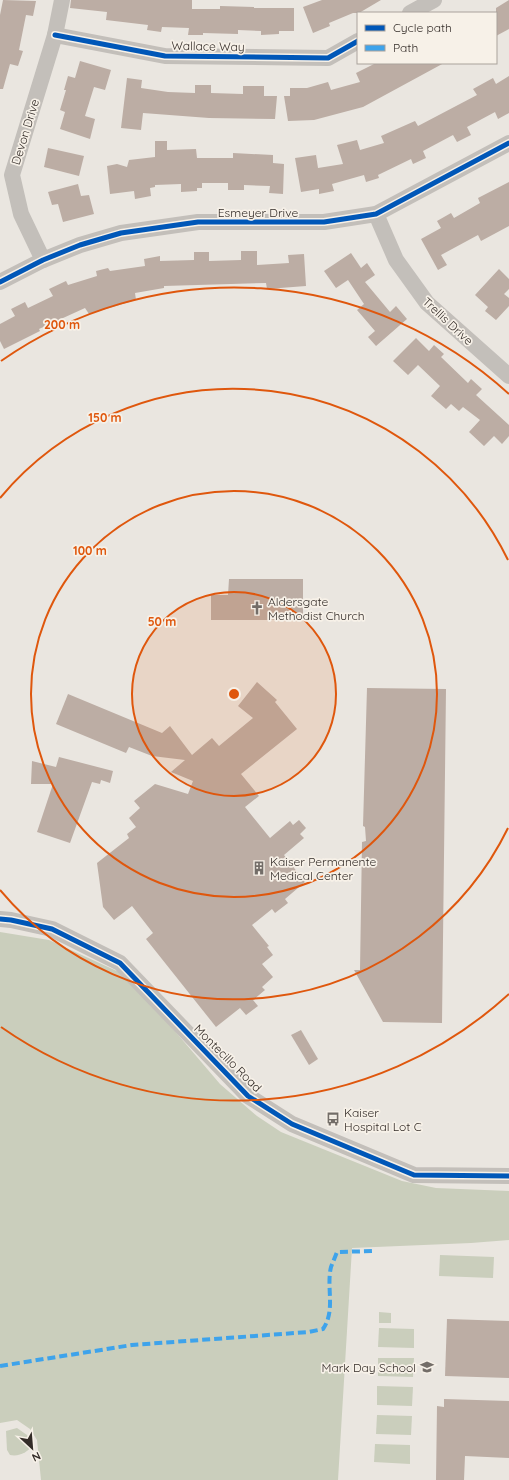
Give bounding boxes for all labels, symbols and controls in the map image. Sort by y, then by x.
legend [357,12,497,64]
text: Cycle path [393,20,452,35]
street label: Wallace Way [171,38,245,54]
text: Path [393,40,418,55]
street label: Devon Drive [8,97,42,167]
street label: Esmeyer Drive [218,205,298,220]
street label: Trellis Drive [420,294,477,348]
text: 200 m [44,317,80,332]
text: 150 m [88,410,122,425]
text: 100 m [73,543,107,558]
place label: Aldersgate Methodist Church [268,594,365,623]
church icon: Aldersgate Methodist Church [249,600,265,616]
text: 50 m [148,614,176,629]
centre of rings [227,687,241,701]
place label: Kaiser Permanente Medical Center [270,854,377,883]
building icon: Kaiser Permanente Medical Center [251,860,267,876]
street label: Montecillo Road [191,1021,265,1095]
place label: Kaiser Hospital Lot C [344,1105,422,1134]
bus stop icon: Kaiser Hospital Lot C [325,1111,341,1127]
school or university icon: Mark Day School [419,1359,435,1375]
place label: Mark Day School [321,1360,416,1375]
north arrow [12,1428,52,1468]
text: N [30,1449,43,1465]

